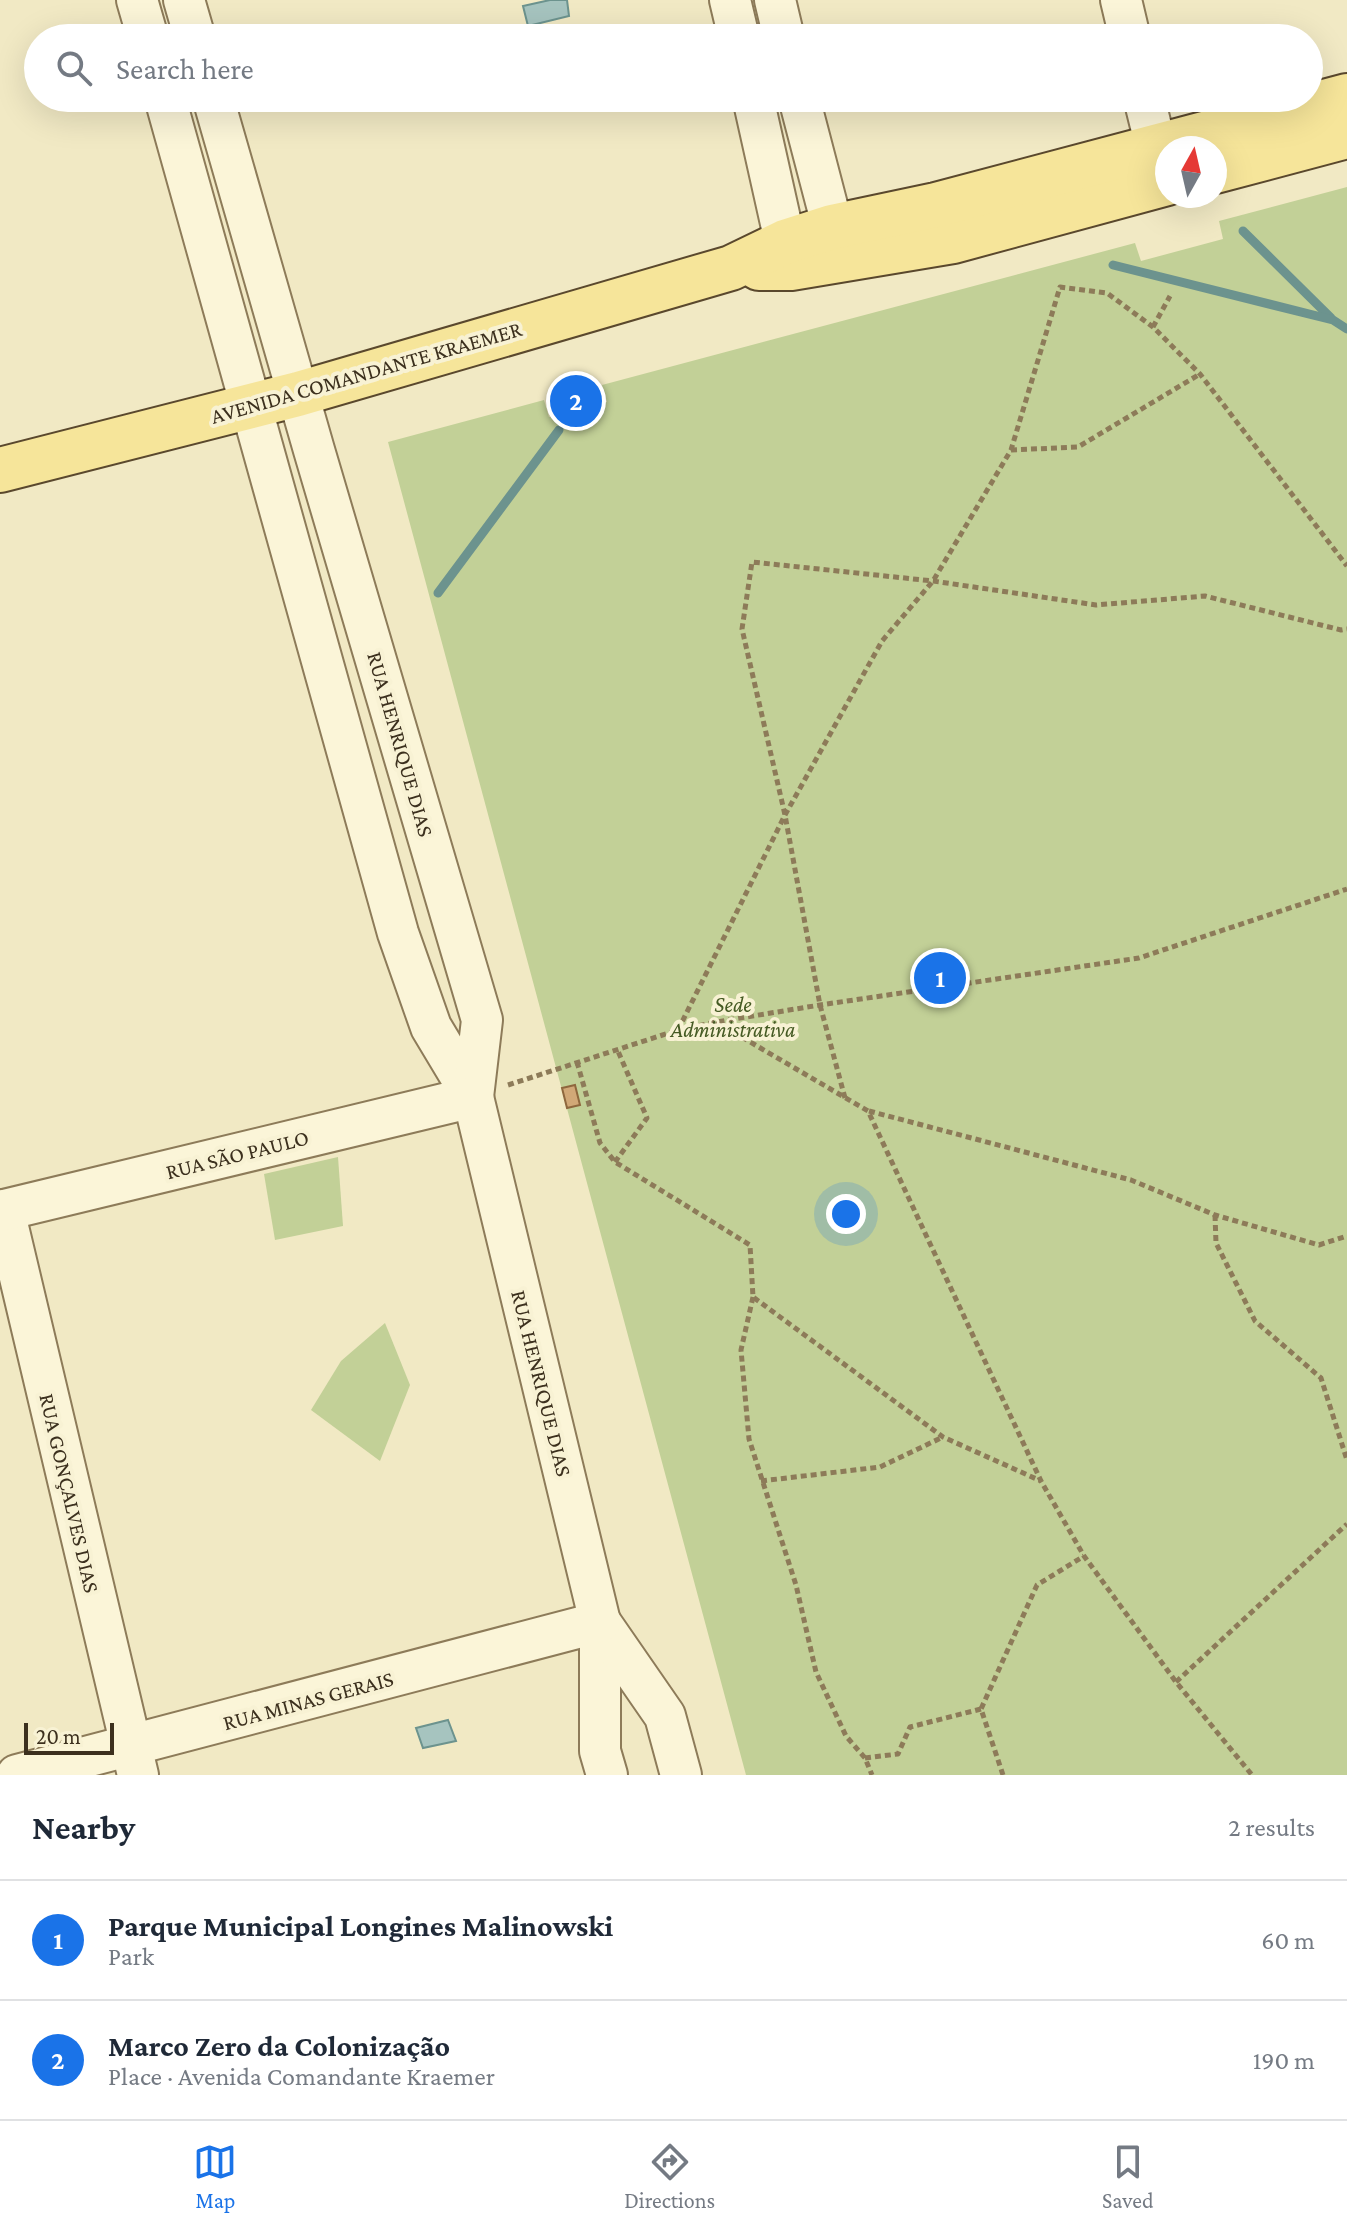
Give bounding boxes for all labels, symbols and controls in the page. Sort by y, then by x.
search box [24,24,1323,112]
icon: search [52,46,96,90]
text: Search here [116,52,254,85]
north arrow [1155,136,1227,208]
street label: AVENIDA COMANDANTE KRAEMER [208,316,525,429]
pin: 2 [550,371,602,431]
street label: RUA HENRIQUE DIAS [362,649,439,839]
pin: 1 [914,948,966,1008]
park label: Sede Administrativa [670,992,795,1042]
street label: RUA SÃO PAULO [163,1125,311,1184]
your location [826,1194,866,1234]
street label: RUA HENRIQUE DIAS [506,1287,577,1479]
street label: RUA GONÇALVES DIAS [34,1391,105,1595]
street label: RUA MINAS GERAIS [220,1666,396,1735]
scale bar [24,1719,114,1755]
text: 20 m [36,1724,81,1749]
text: Nearby [32,1809,135,1846]
text: 2 results [1228,1813,1315,1842]
text: Parque Municipal Longines Malinowski [108,1909,613,1942]
text: 1 [53,1926,63,1955]
text: 60 m [1261,1926,1315,1955]
text: Park [108,1942,154,1971]
text: Marco Zero da Colonização [108,2029,450,2062]
text: 2 [51,2046,65,2075]
text: 190 m [1253,2046,1315,2075]
text: Place · Avenida Comandante Kraemer [108,2062,495,2091]
tab: Map [193,2140,237,2213]
tab: Directions [624,2140,715,2213]
tab: Saved [1102,2140,1154,2213]

